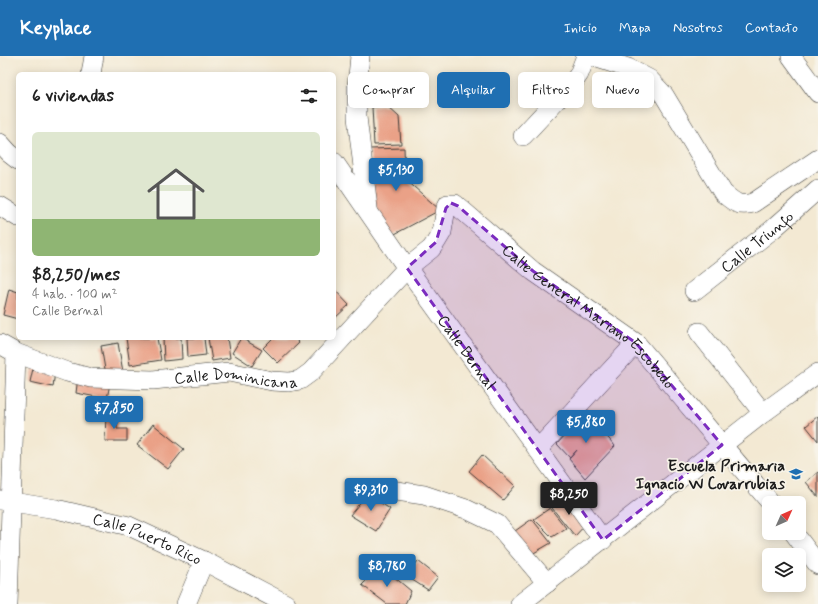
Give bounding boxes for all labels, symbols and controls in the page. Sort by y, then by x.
text: Keyplace [20,16,91,41]
text: Inicio [564,19,597,37]
text: Mapa [619,19,651,37]
text: Nosotros [673,19,723,37]
text: Contacto [745,19,798,37]
chip: Comprar [348,72,429,108]
chip: Alquilar [437,72,510,108]
chip: Filtros [518,72,584,108]
chip: Nuevo [592,72,654,108]
text: 6 viviendas [32,85,114,107]
icon: filters [298,85,320,107]
icon: home [140,158,212,230]
pin: $5,130 [363,158,429,192]
text: $5,130 [378,162,414,179]
street label: Calle Triunfo [717,206,800,278]
street label: Calle General Mariano Escobedo [497,240,679,394]
text: $8,250/mes [32,264,120,286]
text: 4 hab. · 100 m² [32,286,117,303]
text: Calle Bernal [32,303,103,320]
street label: Calle Bernal [432,311,500,394]
street label: Calle Dominicana [173,363,299,394]
pin: $7,850 [81,396,147,430]
text: $7,850 [94,400,134,417]
pin: $5,880 [553,410,619,444]
text: $5,880 [566,414,606,431]
place label: Escuela Primaria Ignacio W Covarrubias [636,456,786,496]
school or university icon: Escuela Primaria Ignacio W Covarrubias [788,466,804,482]
pin: $9,310 [338,478,404,512]
text: $9,310 [354,482,388,499]
pin: $8,250 [536,482,602,516]
text: $8,250 [549,486,589,503]
north arrow [762,496,806,540]
map controls [762,496,806,592]
street label: Calle Puerto Rico [90,509,205,571]
button: layers [762,548,806,592]
pin: $8,780 [354,554,420,588]
text: $8,780 [368,558,406,575]

